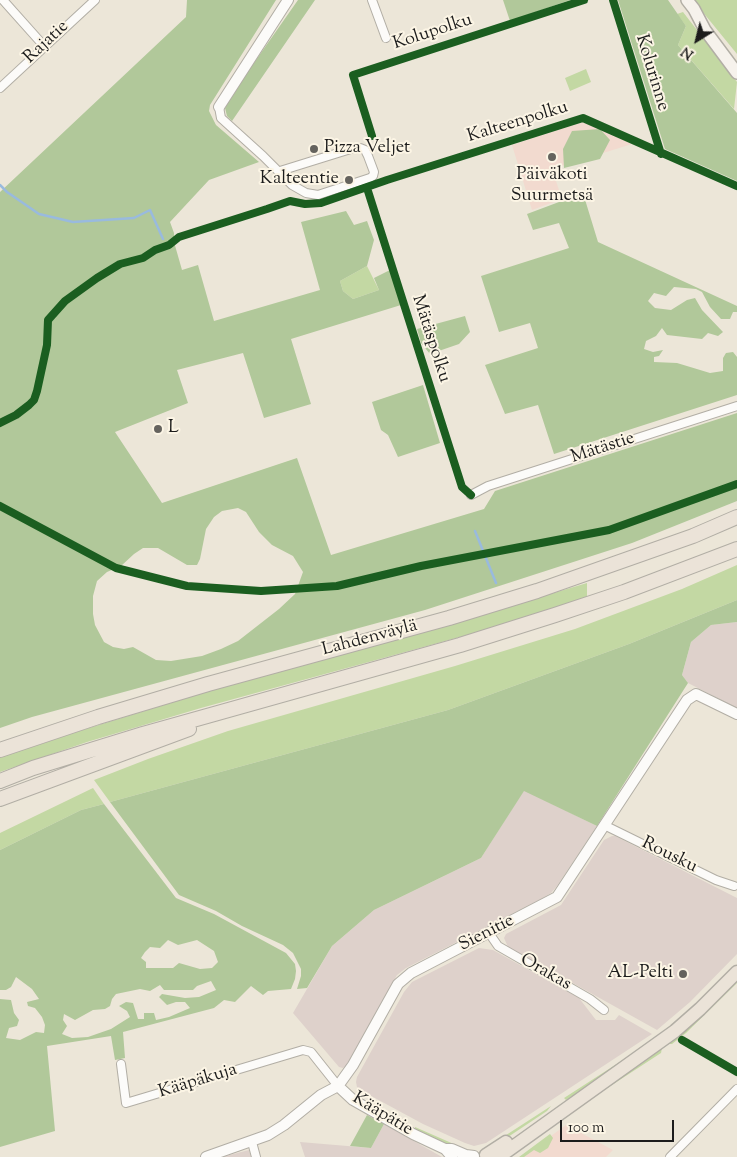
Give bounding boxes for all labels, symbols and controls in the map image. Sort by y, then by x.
street label: Kolupolku [391,10,475,56]
north arrow [672,15,722,65]
street label: Rajatie [20,17,74,69]
street label: Kolurinne [629,32,673,114]
text: N [678,41,699,64]
street label: Kalteenpolku [465,97,571,149]
place label: Pizza Veljet [324,138,410,160]
marker: Pizza Veljet [308,143,320,155]
marker: Päiväkoti Suurmetsä [546,151,558,163]
place label: Päiväkoti Suurmetsä [511,165,593,208]
place label: Kalteentie [260,169,339,191]
marker: Kalteentie [343,174,355,186]
street label: Mätäspolku [406,292,454,386]
place label: L [168,418,179,440]
marker: L [152,423,164,435]
street label: Mätästie [568,429,638,469]
street label: Lahdenväylä [320,616,420,662]
street label: Rousku [638,833,700,879]
street label: Sienitie [456,911,518,957]
street label: Orakas [516,950,574,996]
place label: AL-Pelti [608,963,673,985]
marker: AL-Pelti [677,968,689,980]
street label: Kääpäkuja [156,1060,240,1104]
street label: Kääpätie [348,1088,416,1142]
scale bar [562,1110,676,1142]
text: 100 m [568,1118,604,1139]

